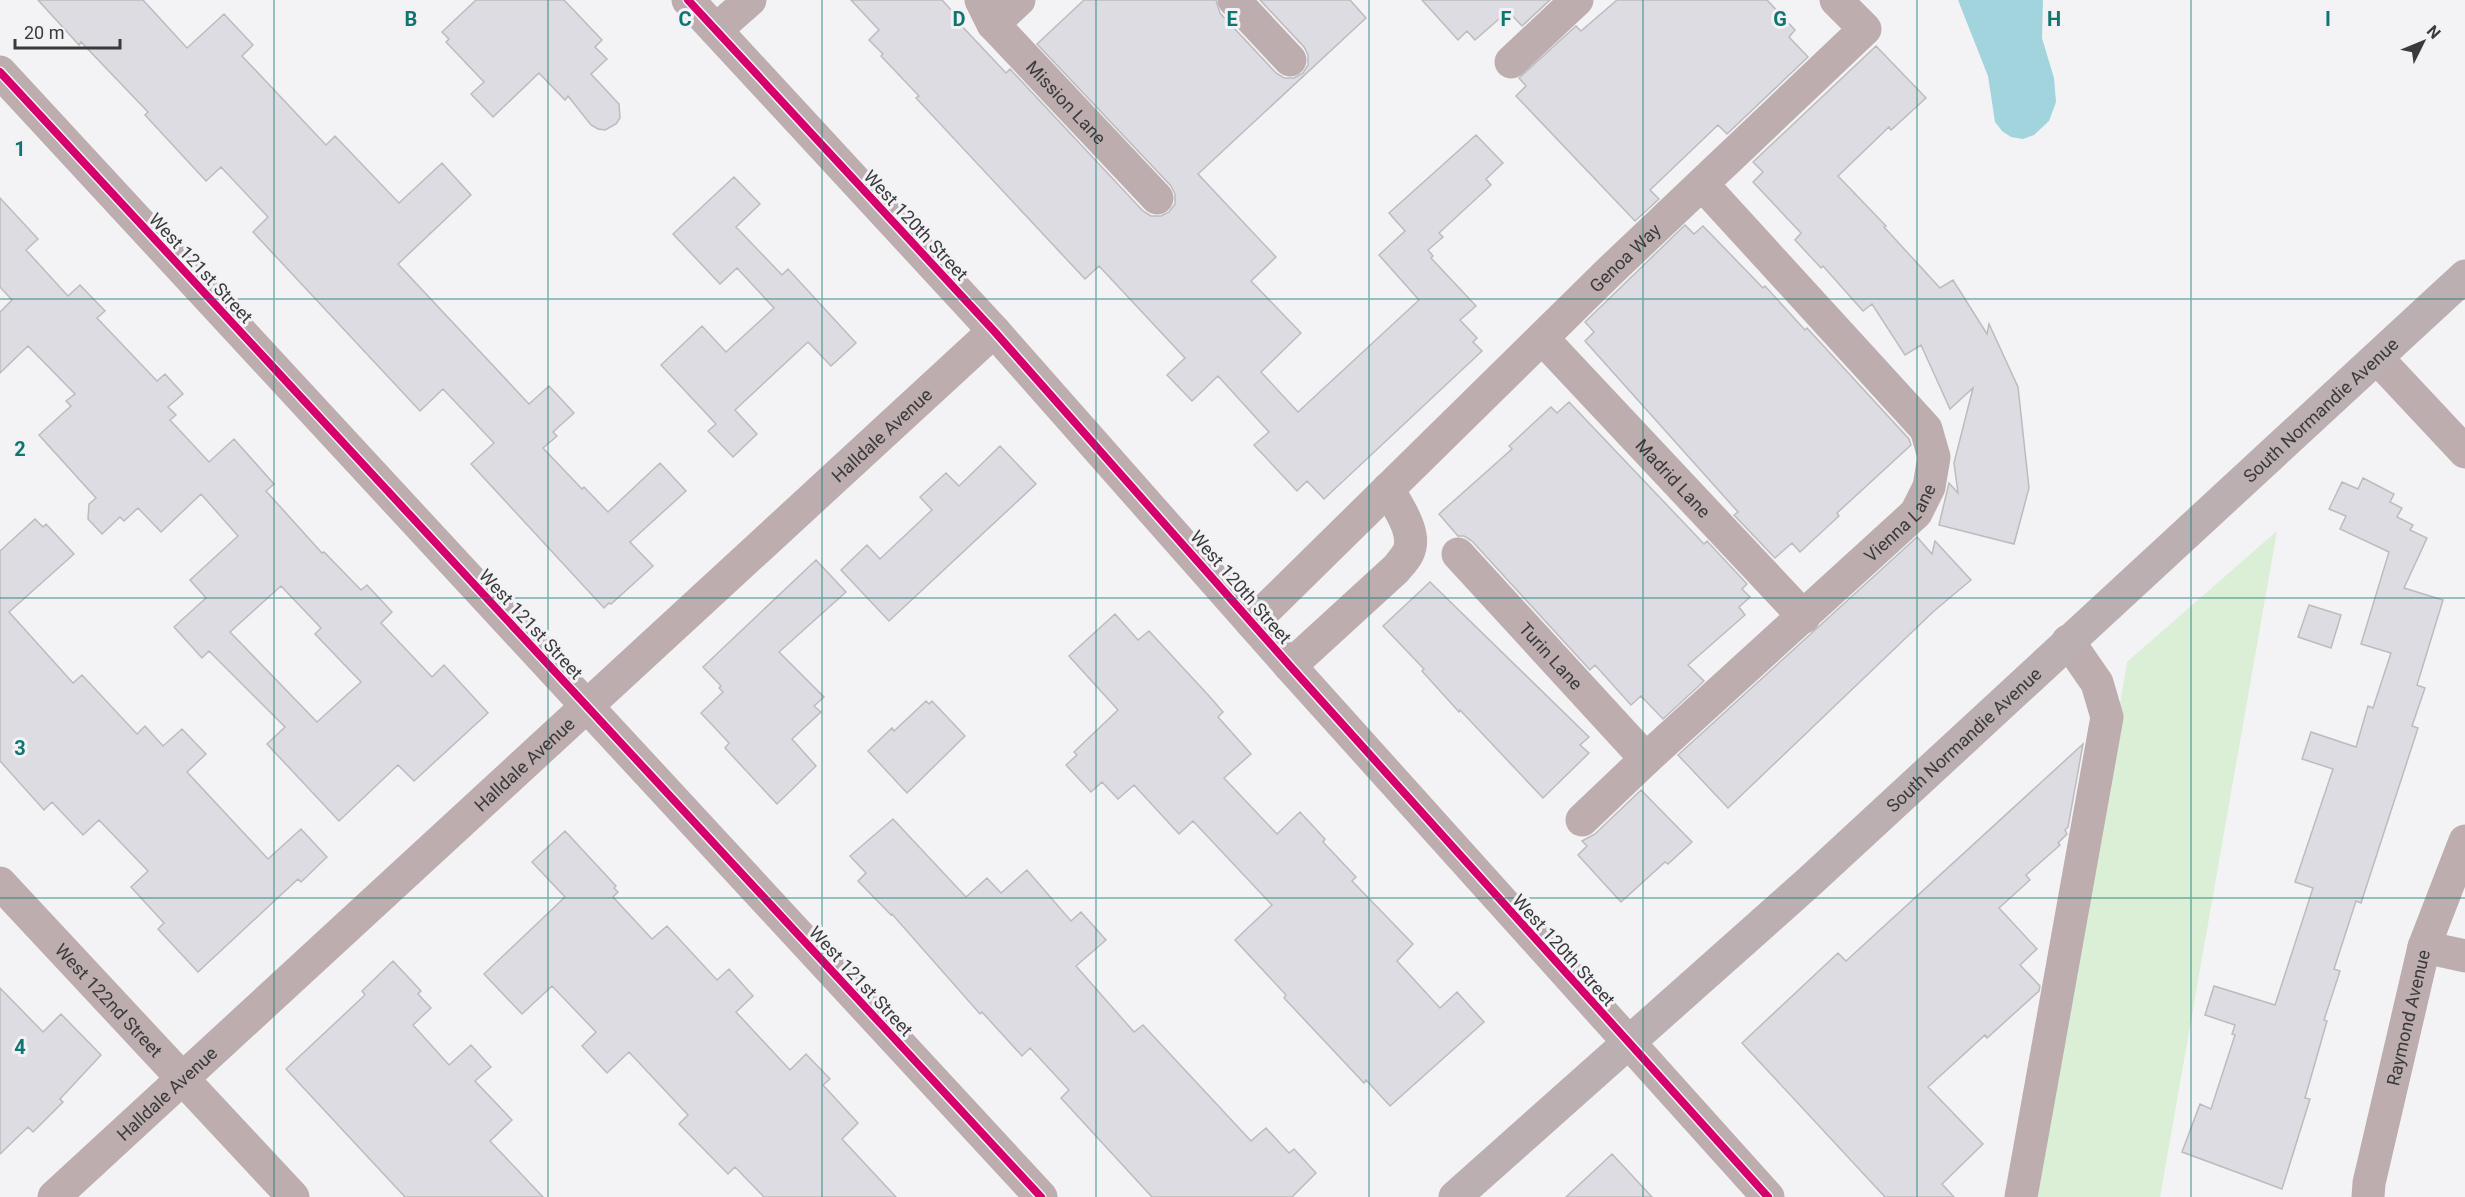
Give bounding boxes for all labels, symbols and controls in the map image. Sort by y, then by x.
text: B [405,7,417,31]
text: C [678,7,692,31]
text: D [953,7,966,31]
text: E [1226,7,1238,31]
text: F [1501,7,1512,31]
text: G [1773,7,1787,31]
text: H [2047,7,2061,31]
text: I [2325,7,2331,31]
scale bar [15,12,120,50]
north arrow [2393,12,2453,72]
text: 20 m [24,22,64,43]
text: N [2423,22,2444,43]
street label: Mission Lane [1022,56,1111,148]
text: 1 [14,137,26,161]
street label: West 120th Street [860,166,973,285]
street label: West 121st Street [145,209,257,327]
street label: Genoa Way [1585,218,1665,296]
street label: South Normandie Avenue [2239,333,2402,486]
street label: Halldale Avenue [827,383,936,486]
street label: Madrid Lane [1632,434,1715,522]
text: 2 [14,437,26,461]
street label: Vienna Lane [1859,480,1940,566]
street label: West 120th Street [1186,526,1296,648]
street label: West 121st Street [475,565,587,683]
street label: Turin Lane [1515,618,1587,694]
street label: South Normandie Avenue [1882,663,2045,816]
street label: Halldale Avenue [470,713,578,815]
text: 3 [14,736,26,760]
street label: West 120th Street [1508,890,1620,1010]
street label: West 121st Street [805,922,917,1040]
street label: West 122nd Street [51,939,167,1061]
street label: Raymond Avenue [2382,947,2434,1087]
text: 4 [14,1035,26,1059]
street label: Halldale Avenue [112,1042,221,1145]

